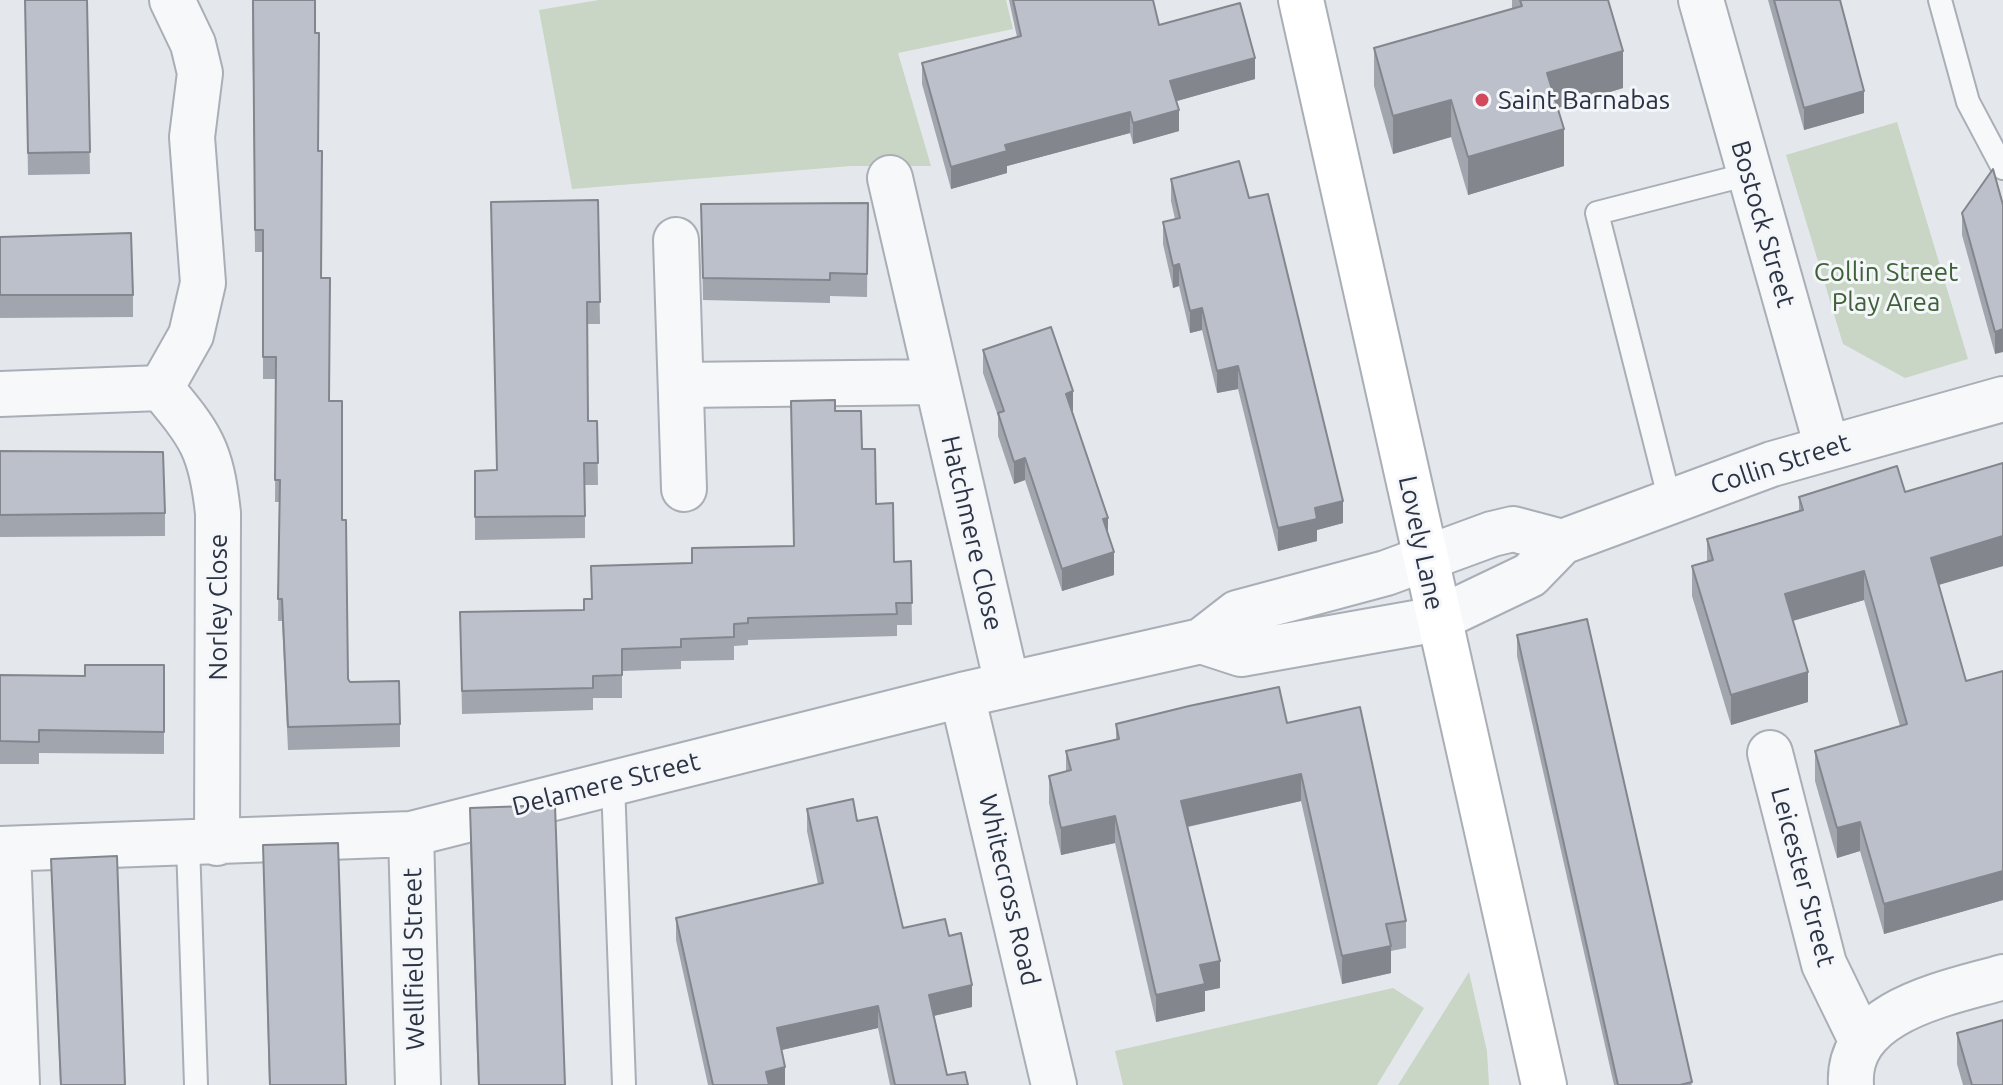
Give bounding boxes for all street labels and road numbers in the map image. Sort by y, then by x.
street label: Bostock Street [1724,137,1802,311]
street label: Collin Street [1706,427,1854,501]
street label: Hatchmere Close [934,432,1010,634]
street label: Lovely Lane [1392,473,1450,613]
street label: Norley Close [202,534,234,680]
street label: Delamere Street [509,746,703,822]
street label: Leicester Street [1764,784,1842,970]
street label: Whitecross Road [972,791,1046,989]
street label: Wellfield Street [397,867,431,1051]

